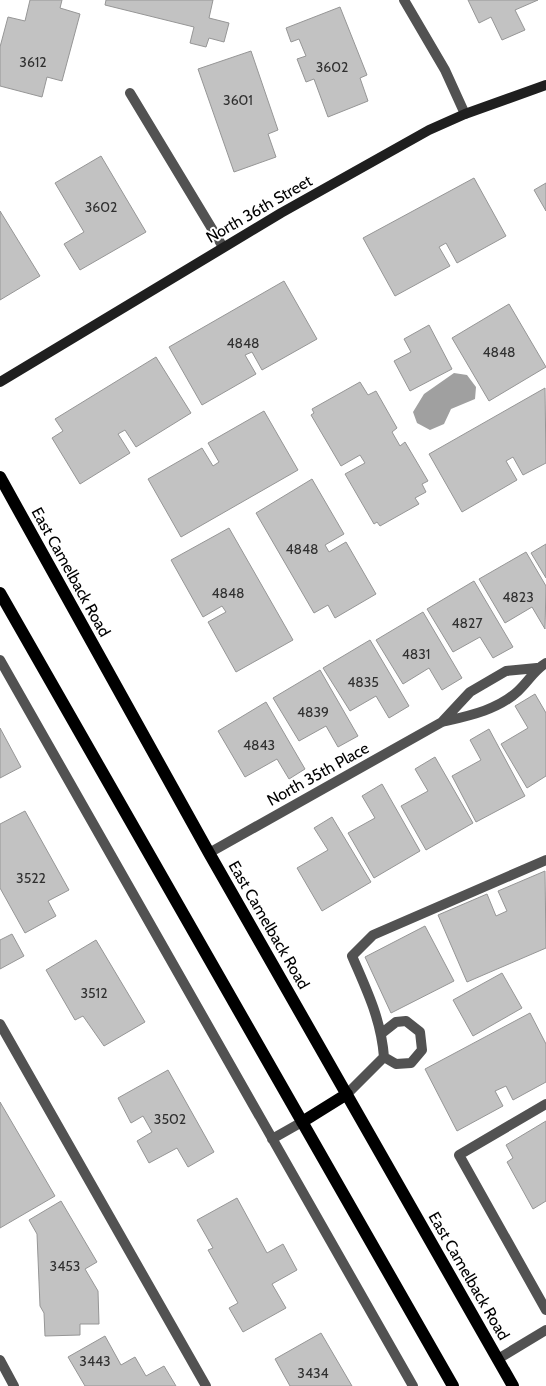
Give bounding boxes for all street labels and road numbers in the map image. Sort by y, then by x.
street label: North 36th Street [203,171,316,247]
street label: East Camelback Road [28,504,114,640]
street label: North 35th Place [264,738,372,810]
street label: East Camelback Road [225,857,313,993]
street label: East Camelback Road [425,1208,513,1344]

